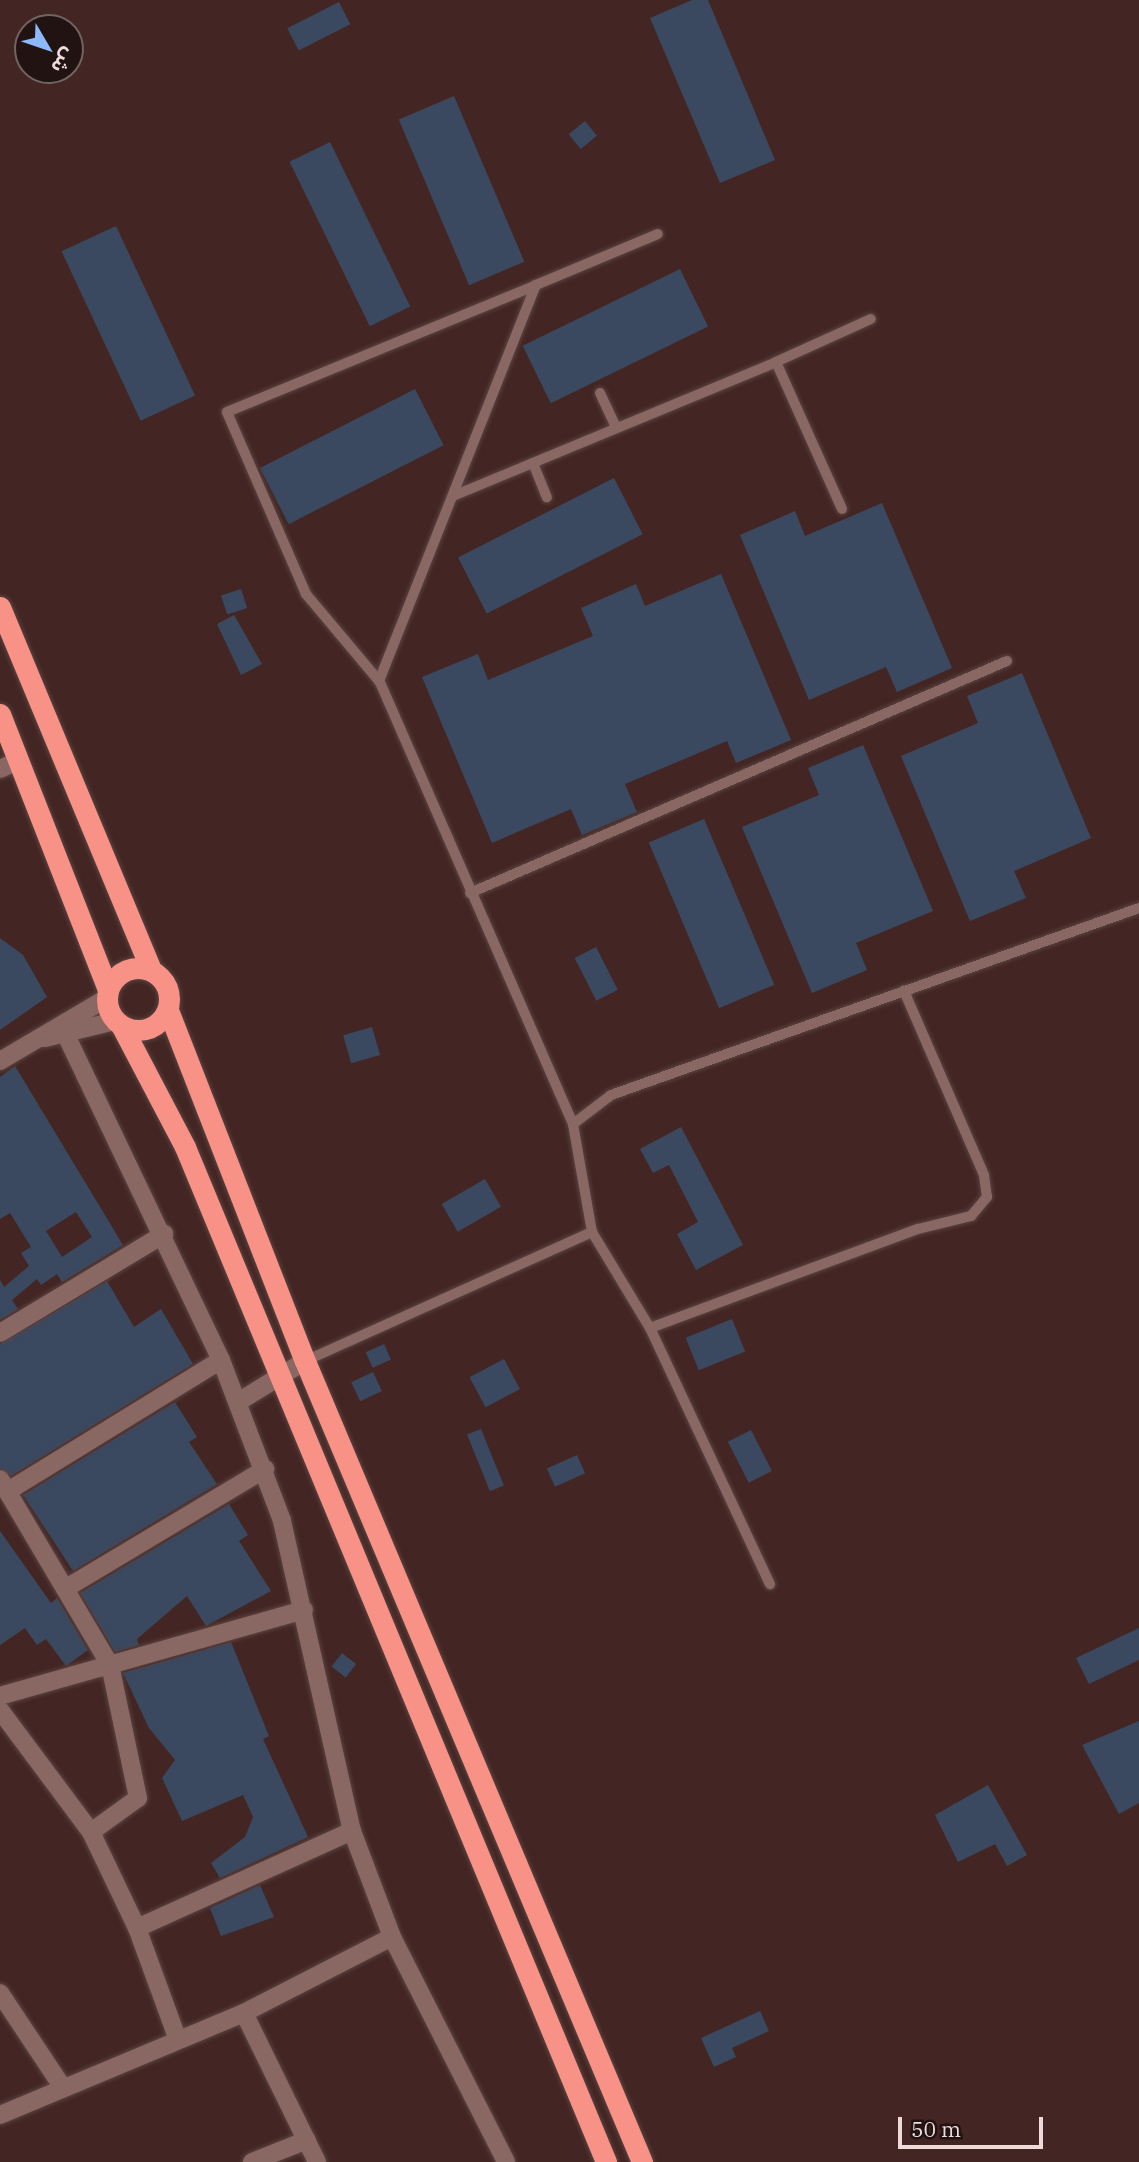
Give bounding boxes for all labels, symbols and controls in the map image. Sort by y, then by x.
north arrow [14,14,84,84]
text: ش [46,43,81,79]
scale bar [901,2102,1046,2146]
text: 50 m [911,2115,961,2143]

